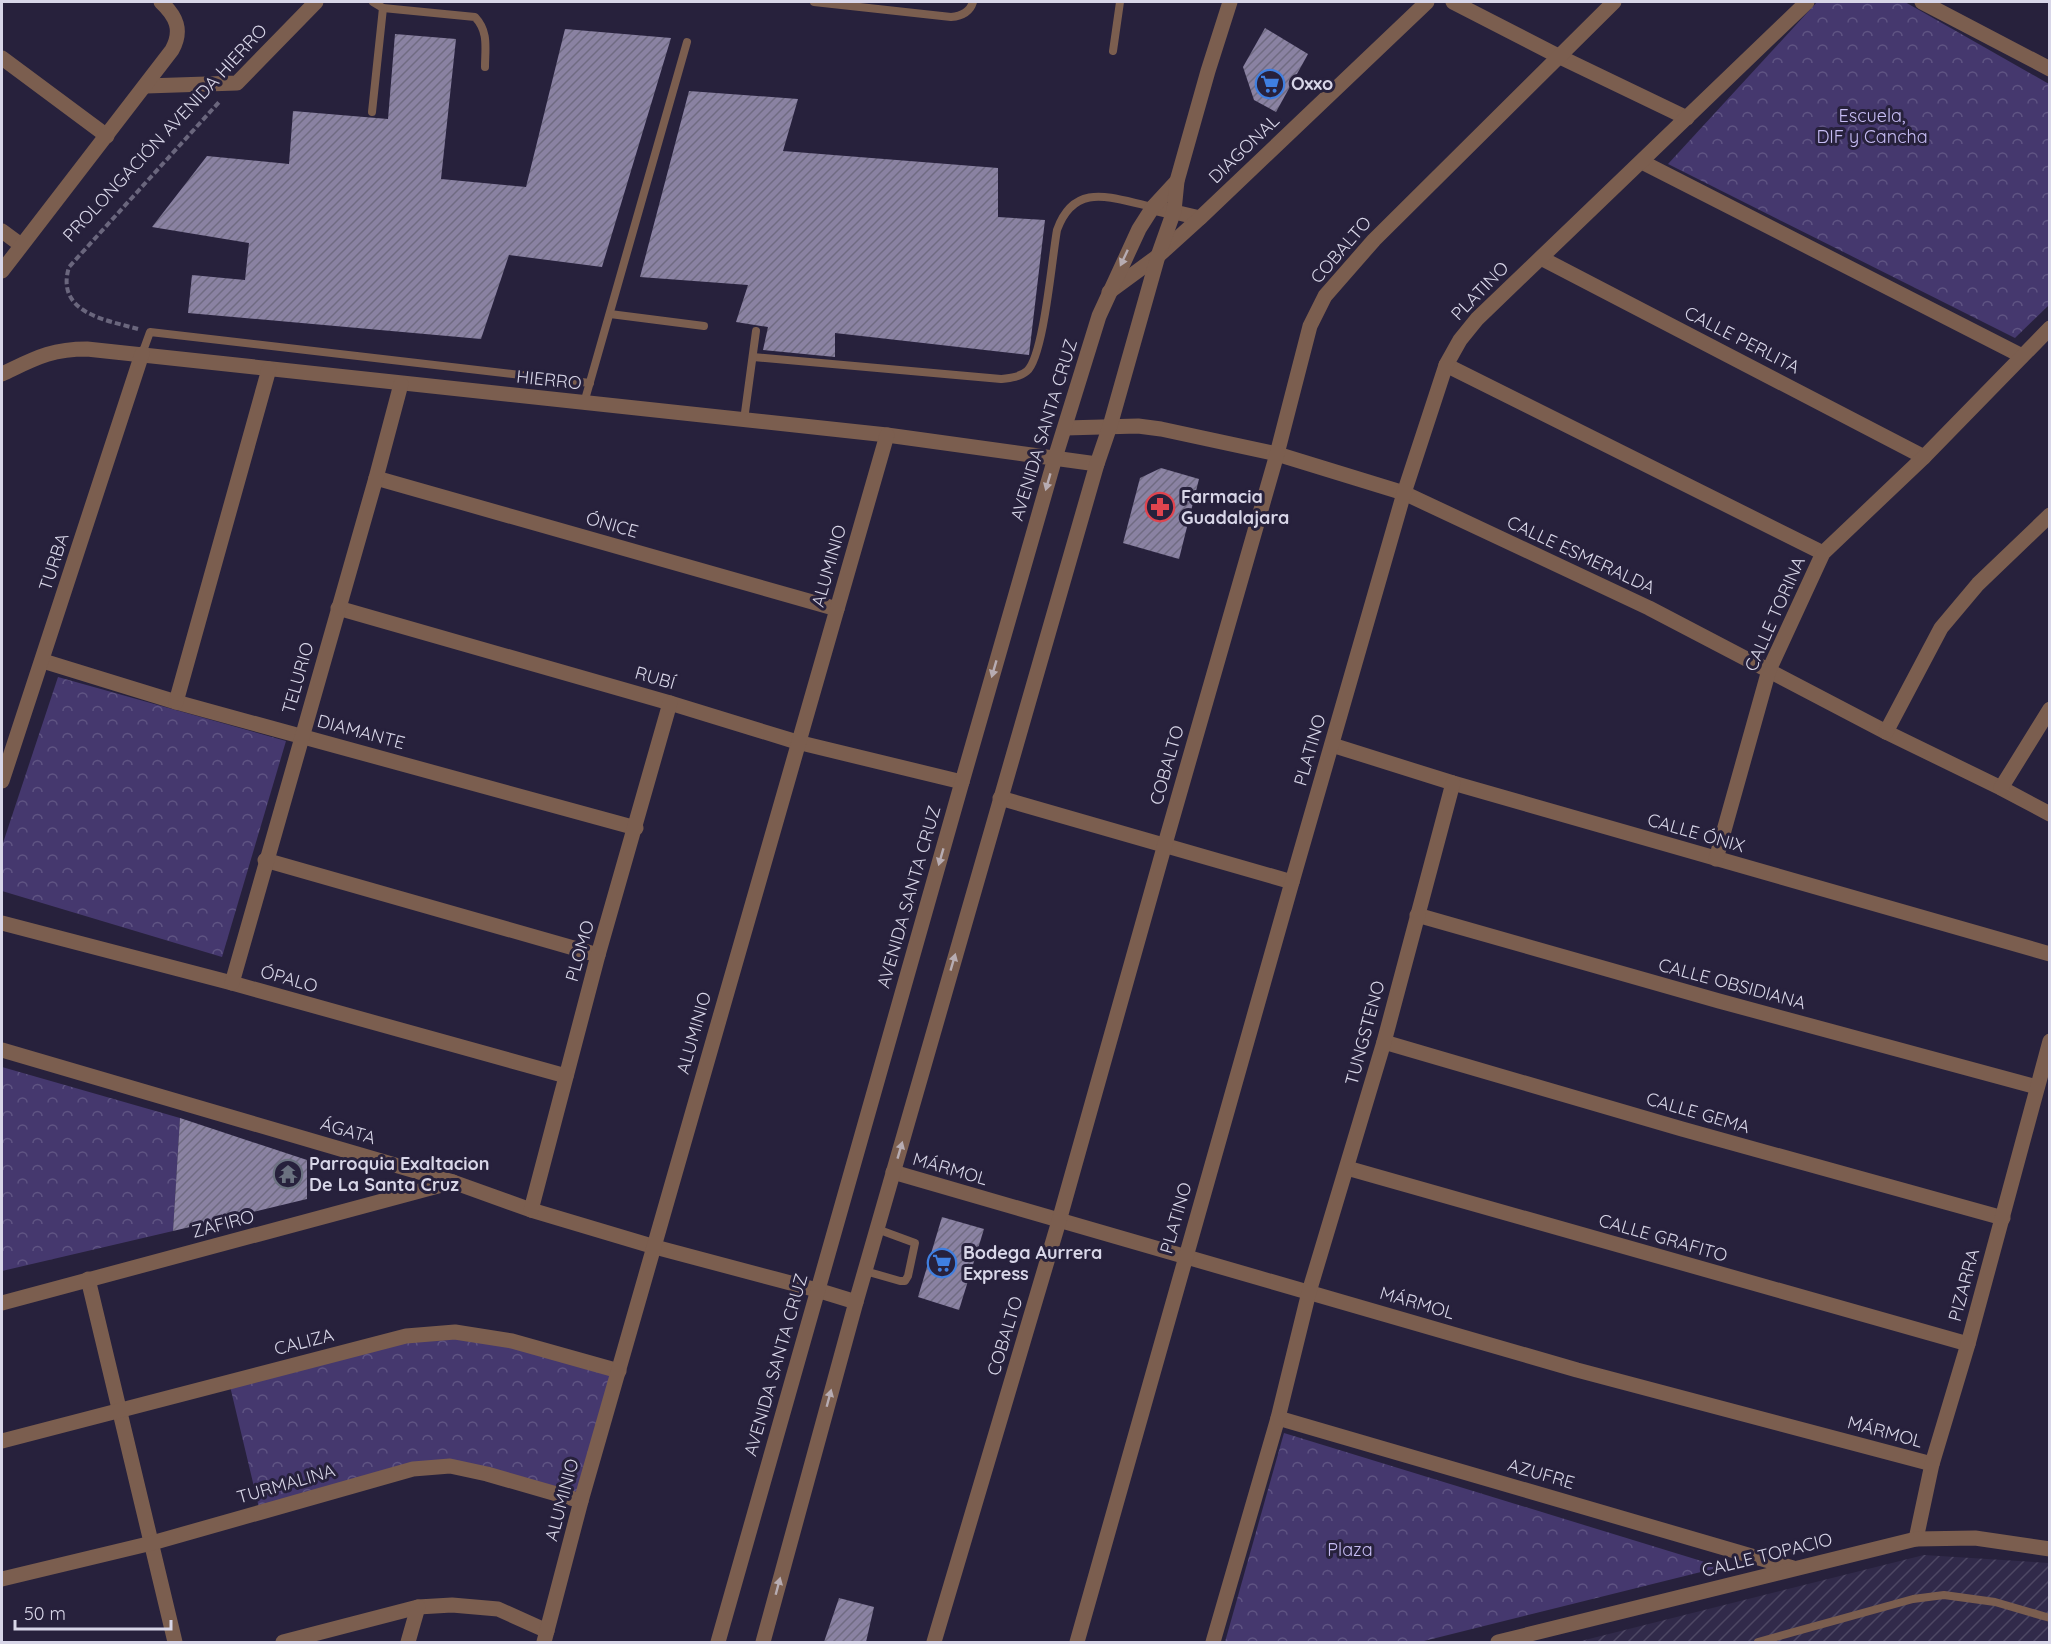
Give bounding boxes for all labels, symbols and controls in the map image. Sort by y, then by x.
street label: PROLONGACIÓN AVENIDA HIERRO [58,19,272,246]
supermarket icon: Oxxo [1254,68,1286,100]
place label: Oxxo [1291,72,1333,95]
park label: Escuela, DIF y Cancha [1816,104,1928,148]
street label: DIAGONAL [1203,109,1284,188]
street label: COBALTO [1305,211,1376,288]
one-way arrow [1120,249,1129,266]
street label: PLATINO [1446,256,1513,325]
street label: CALLE PERLITA [1681,301,1804,379]
street label: AVENIDA SANTA CRUZ [1005,336,1082,523]
street label: HIERRO [515,365,583,394]
one-way arrow [1043,473,1053,491]
place label: Farmacia Guadalajara [1181,485,1289,529]
pharmacy icon: Farmacia Guadalajara [1144,491,1176,523]
street label: ÓNICE [583,506,641,543]
street label: CALLE ESMERALDA [1503,510,1659,599]
street label: ALUMINIO [806,522,851,610]
street label: TURBA [33,530,74,594]
street label: CALLE TORINA [1739,552,1810,675]
street label: TELURIO [276,639,319,716]
one-way arrow [989,660,998,678]
street label: RUBÍ [632,661,679,694]
street label: DIAMANTE [315,709,407,754]
street label: PLATINO [1288,711,1331,788]
street label: COBALTO [1144,722,1189,807]
street label: AVENIDA SANTA CRUZ [871,803,946,991]
street label: CALLE ÓNIX [1645,808,1747,857]
one-way arrow [935,847,945,866]
street label: PLOMO [560,918,599,984]
one-way arrow [949,953,958,971]
street label: CALLE OBSIDIANA [1656,953,1809,1014]
street label: ÓPALO [258,959,320,998]
street label: TUNGSTENO [1340,978,1390,1088]
street label: ALUMINIO [671,989,716,1077]
street label: CALLE GEMA [1644,1087,1753,1138]
street label: ÁGATA [318,1112,379,1149]
one-way arrow [896,1141,905,1159]
street label: MÁRMOL [910,1147,991,1190]
place label: Parroquia Exaltacion De La Santa Cruz [309,1152,489,1196]
temple icon: Parroquia Exaltacion De La Santa Cruz [272,1158,304,1190]
street label: PLATINO [1154,1179,1197,1256]
street label: ZAFIRO [189,1204,257,1243]
street label: CALLE GRAFITO [1596,1208,1730,1267]
place label: Bodega Aurrera Express [963,1241,1102,1285]
street label: PIZARRA [1943,1246,1984,1324]
supermarket icon: Bodega Aurrera Express [926,1247,958,1279]
street label: AVENIDA SANTA CRUZ [738,1271,813,1459]
street label: MÁRMOL [1377,1281,1458,1324]
street label: COBALTO [982,1293,1027,1378]
street label: CALIZA [272,1323,336,1360]
one-way arrow [825,1389,835,1407]
street label: MÁRMOL [1845,1410,1926,1453]
street label: AZUFRE [1505,1453,1577,1494]
street label: ALUMINIO [539,1456,584,1544]
street label: TURMALINA [234,1458,338,1509]
street label: CALLE TOPACIO [1699,1527,1834,1582]
park label: Plaza [1327,1538,1373,1561]
one-way arrow [774,1577,783,1595]
scale bar [15,1593,171,1631]
text: 50 m [24,1602,66,1625]

